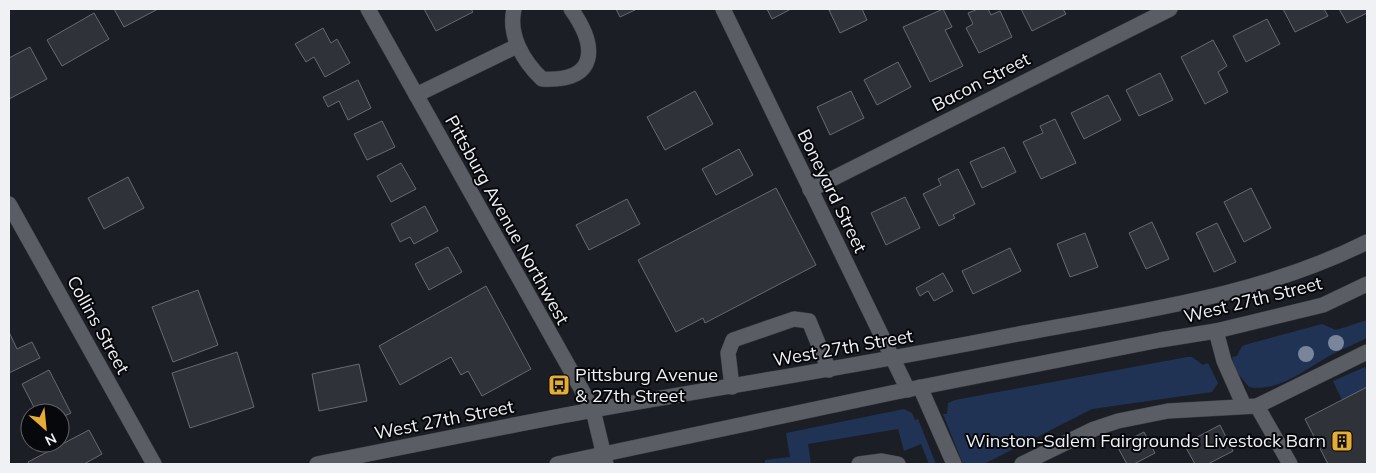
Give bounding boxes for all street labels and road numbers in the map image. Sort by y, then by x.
street label: Bacon Street [928,47,1034,116]
street label: Pittsburg Avenue Northwest [440,111,575,328]
street label: Boneyard Street [793,125,872,256]
street label: West 27th Street [1181,271,1324,328]
street label: Collins Street [62,272,135,378]
street label: West 27th Street [771,324,915,371]
street label: West 27th Street [372,395,516,444]

